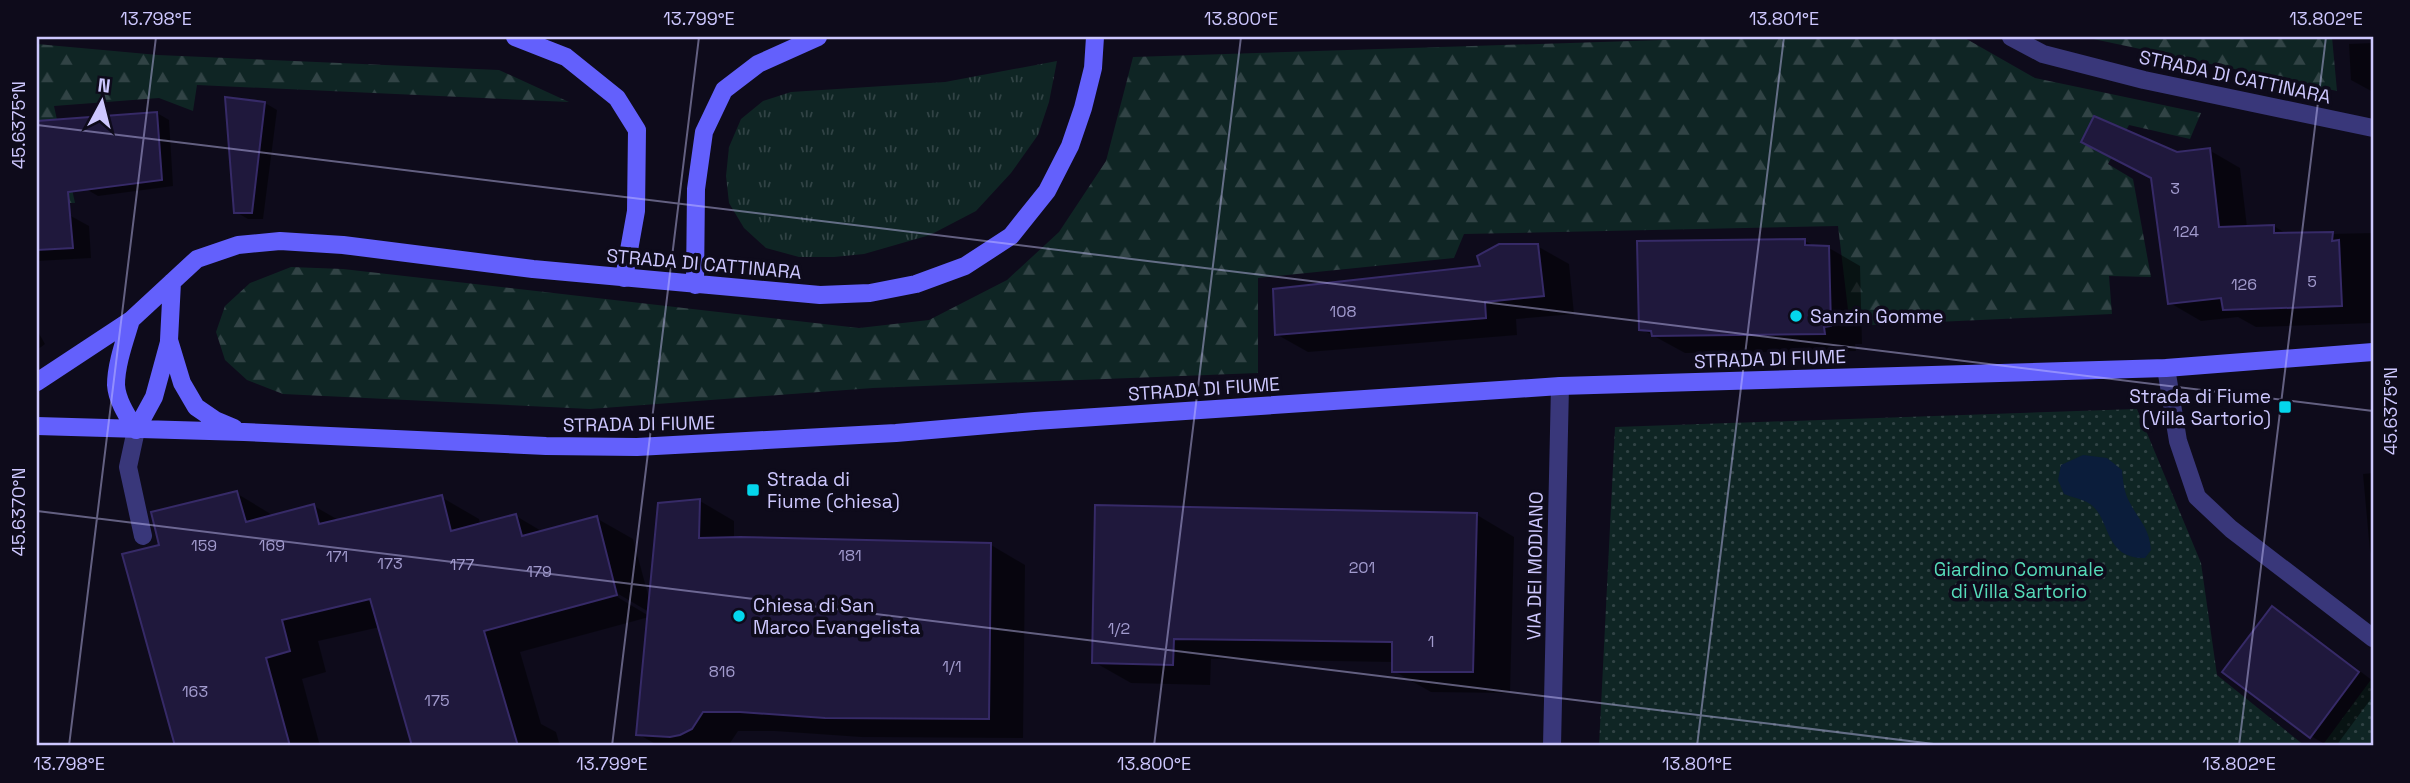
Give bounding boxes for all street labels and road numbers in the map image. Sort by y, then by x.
street label: STRADA DI CATTINARA [2137,44,2333,110]
street label: STRADA DI CATTINARA [606,243,802,285]
street label: STRADA DI FIUME [1694,344,1846,374]
street label: STRADA DI FIUME [1127,371,1281,407]
street label: STRADA DI FIUME [563,410,715,438]
street label: VIA DEI MODIANO [1521,491,1549,641]

